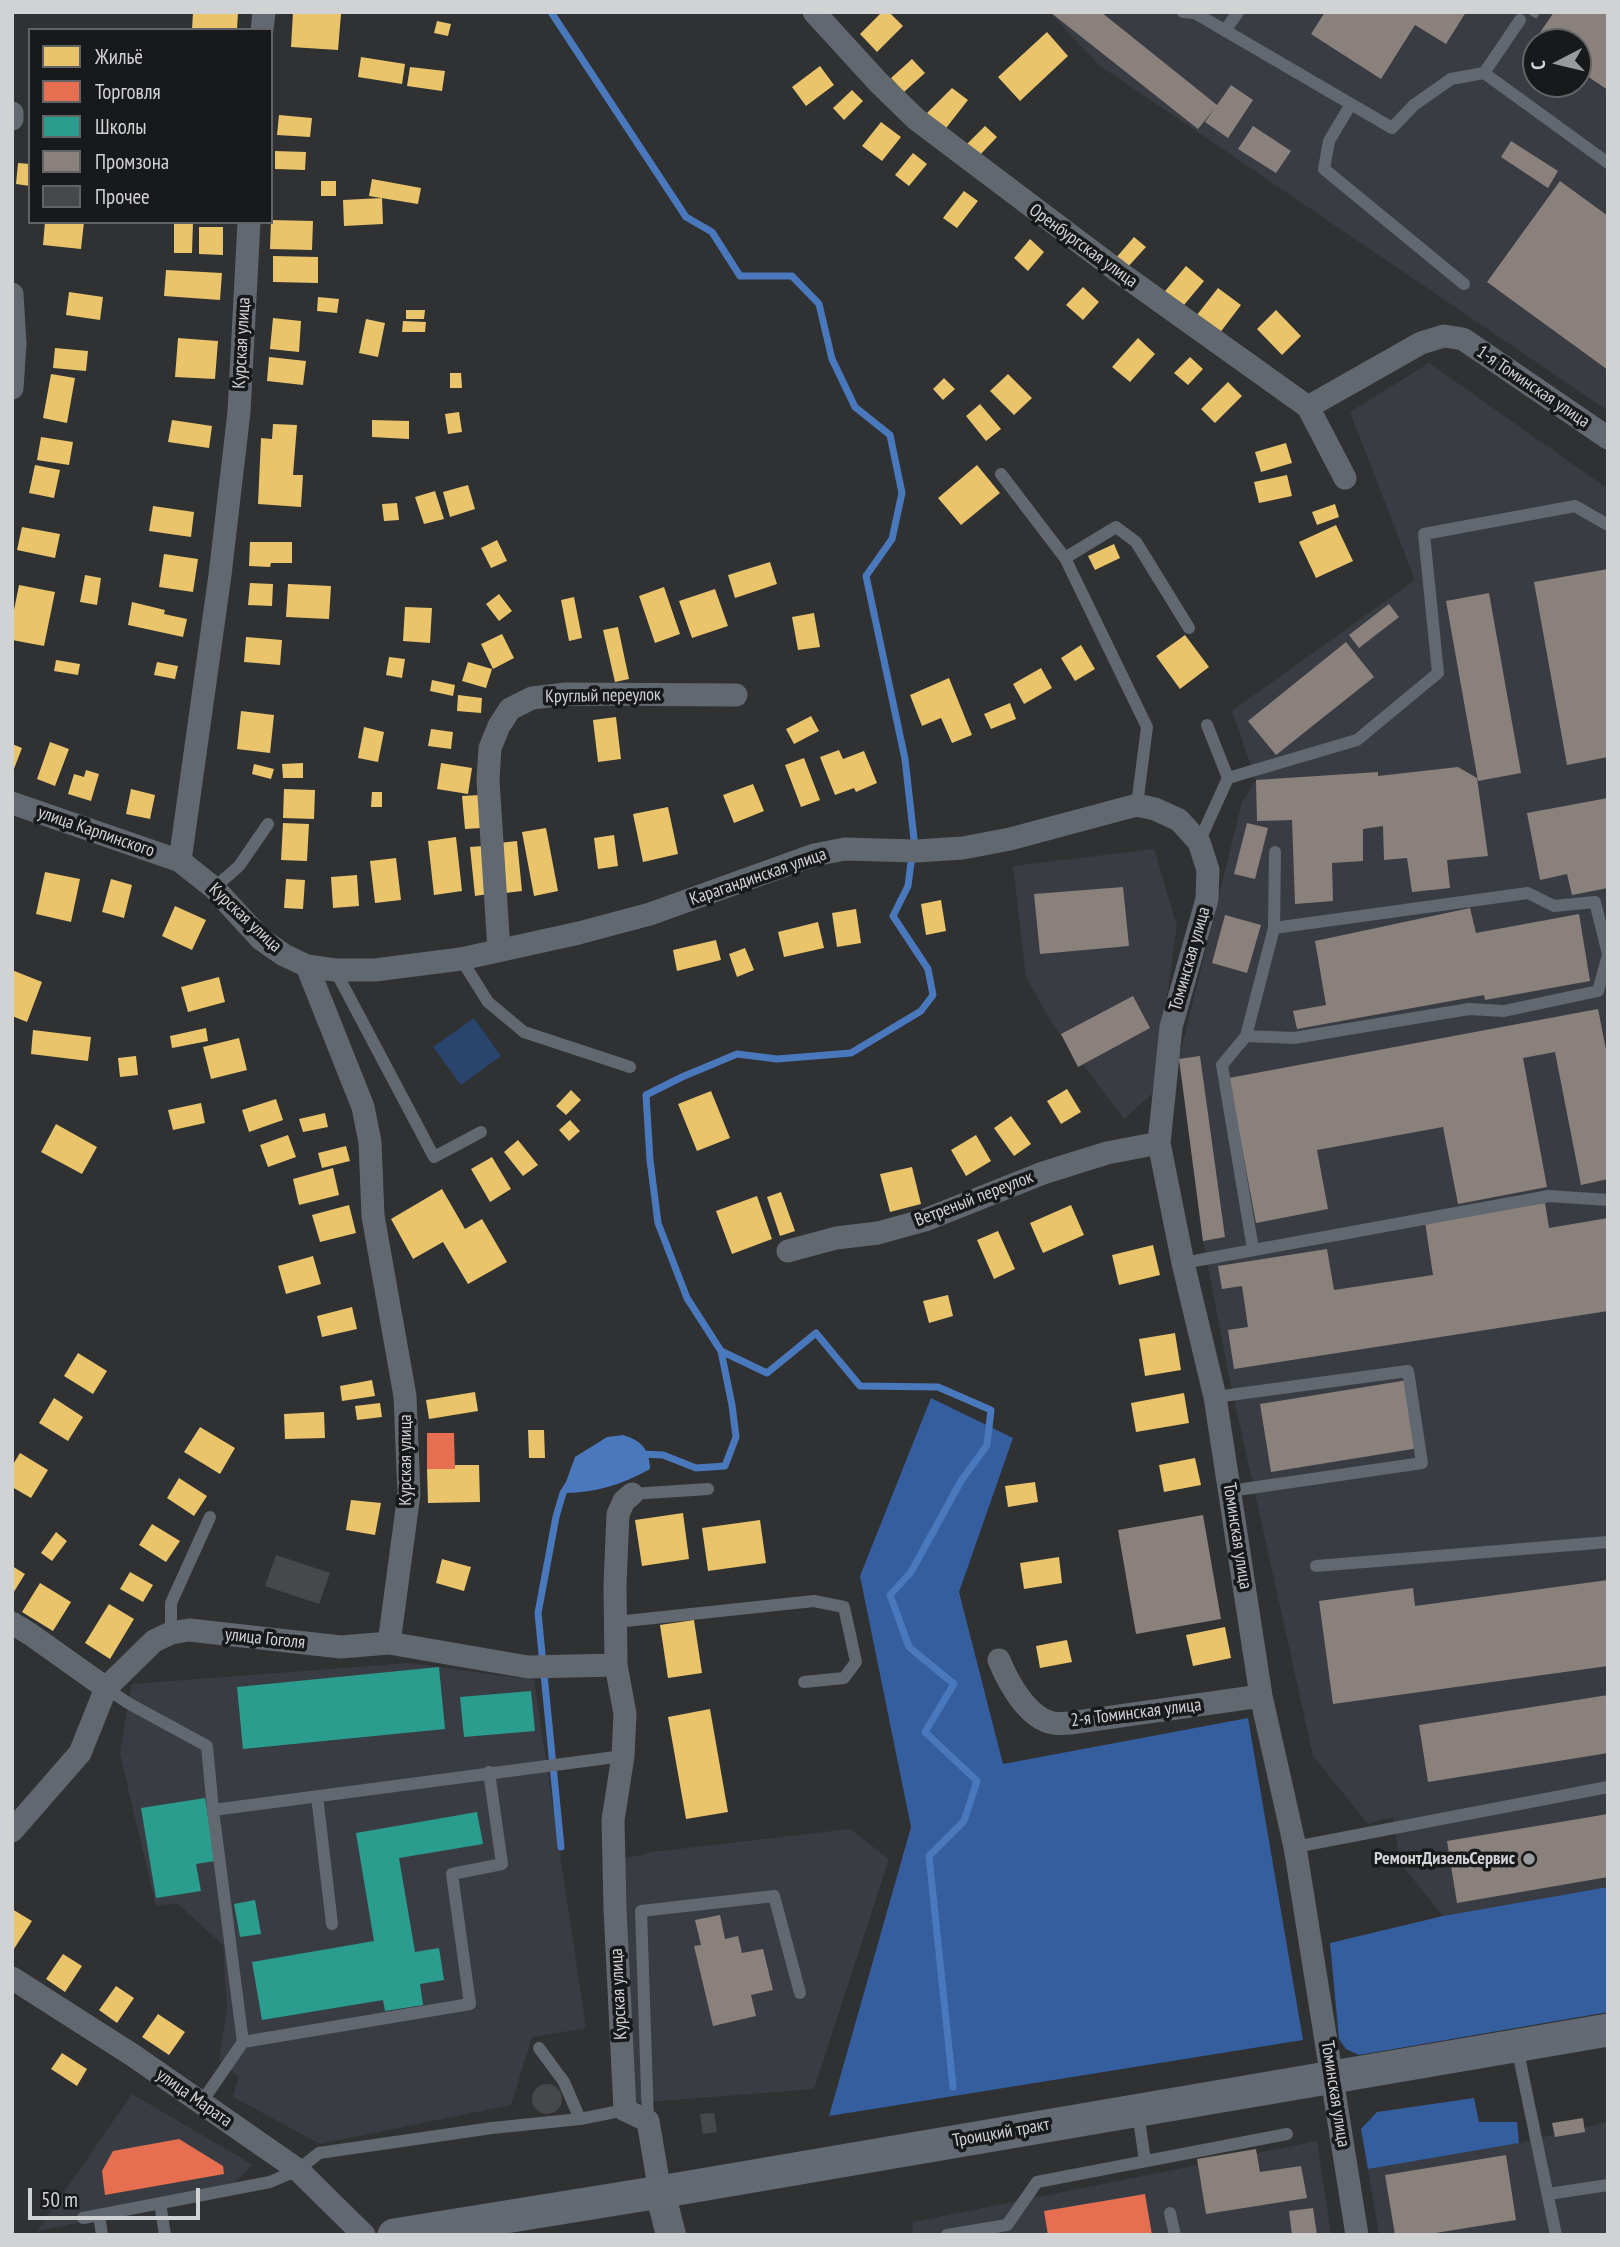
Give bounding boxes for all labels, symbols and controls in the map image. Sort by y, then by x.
legend [28,28,273,224]
north arrow [1522,28,1592,98]
text: Жильё [95,43,143,70]
text: С [1526,60,1551,71]
text: Торговля [95,78,161,105]
text: Школы [95,113,147,140]
text: Промзона [95,148,169,175]
text: Прочее [95,183,150,210]
street label: Оренбургская улица [1025,199,1141,293]
street label: Курская улица [229,297,255,389]
street label: 1-я Томинская улица [1472,341,1594,433]
street label: Круглый переулок [545,684,661,708]
street label: улица Карпинского [35,802,157,862]
street label: Карагандинская улица [687,843,829,911]
street label: Курская улица [204,879,286,957]
street label: Томинская улица [1165,904,1215,1014]
street label: Ветреный переулок [912,1167,1036,1231]
street label: Курская улица [395,1414,417,1506]
street label: Томинская улица [1218,1481,1256,1591]
street label: улица Гоголя [224,1624,306,1654]
street label: 2-я Томинская улица [1069,1694,1203,1732]
place label: РемонтДизельСервис [1374,1848,1515,1870]
marker: РемонтДизельСервис [1521,1851,1537,1867]
street label: Курская улица [606,1948,632,2040]
street label: Томинская улица [1316,2039,1354,2149]
street label: улица Марата [152,2064,236,2132]
street label: Троицкий тракт [951,2114,1051,2152]
scale bar [32,2174,203,2218]
text: 50 m [41,2186,78,2213]

